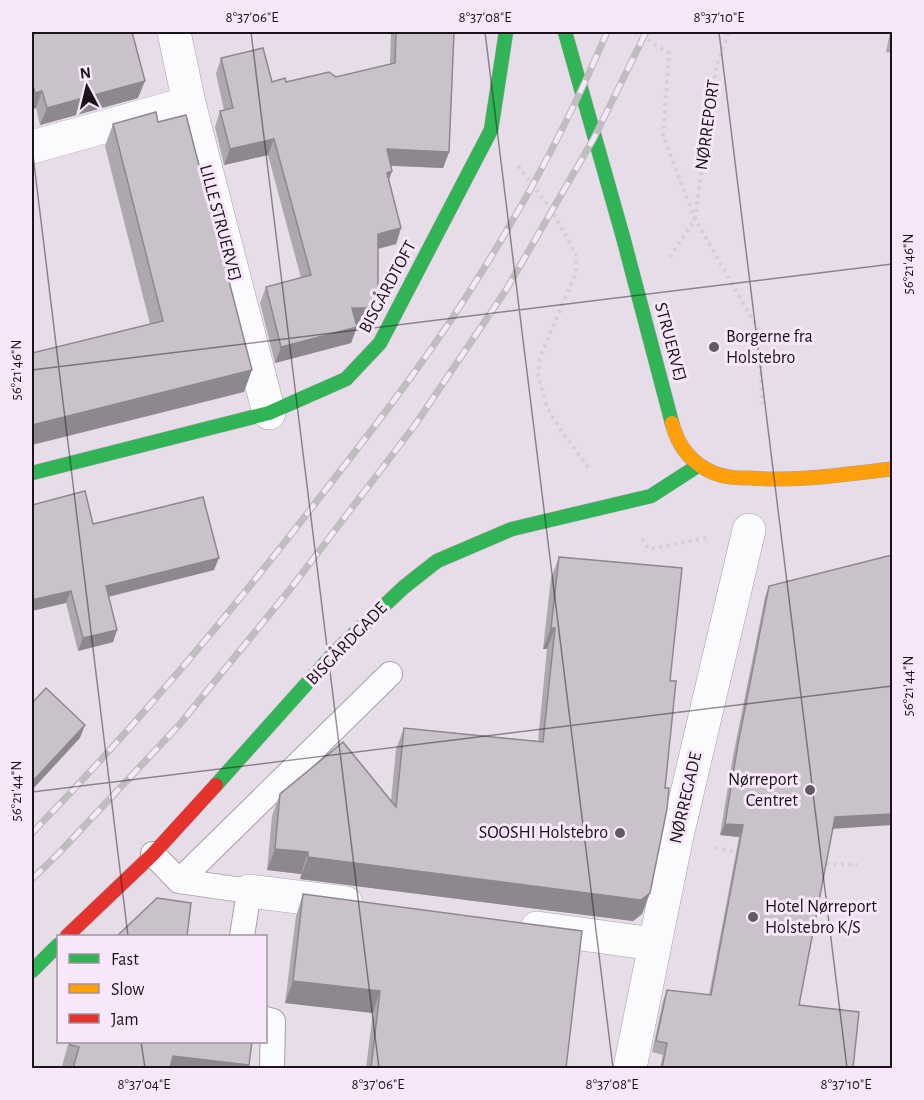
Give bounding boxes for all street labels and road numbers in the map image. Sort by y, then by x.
street label: NØRREPORT [693,79,723,171]
street label: LILLE STRUERVEJ [196,163,244,283]
street label: BISGÅRDTOFT [354,236,420,336]
street label: STRUERVEJ [651,301,689,383]
street label: BISGÅRDGADE [301,597,391,689]
street label: NØRREGADE [667,750,705,845]

